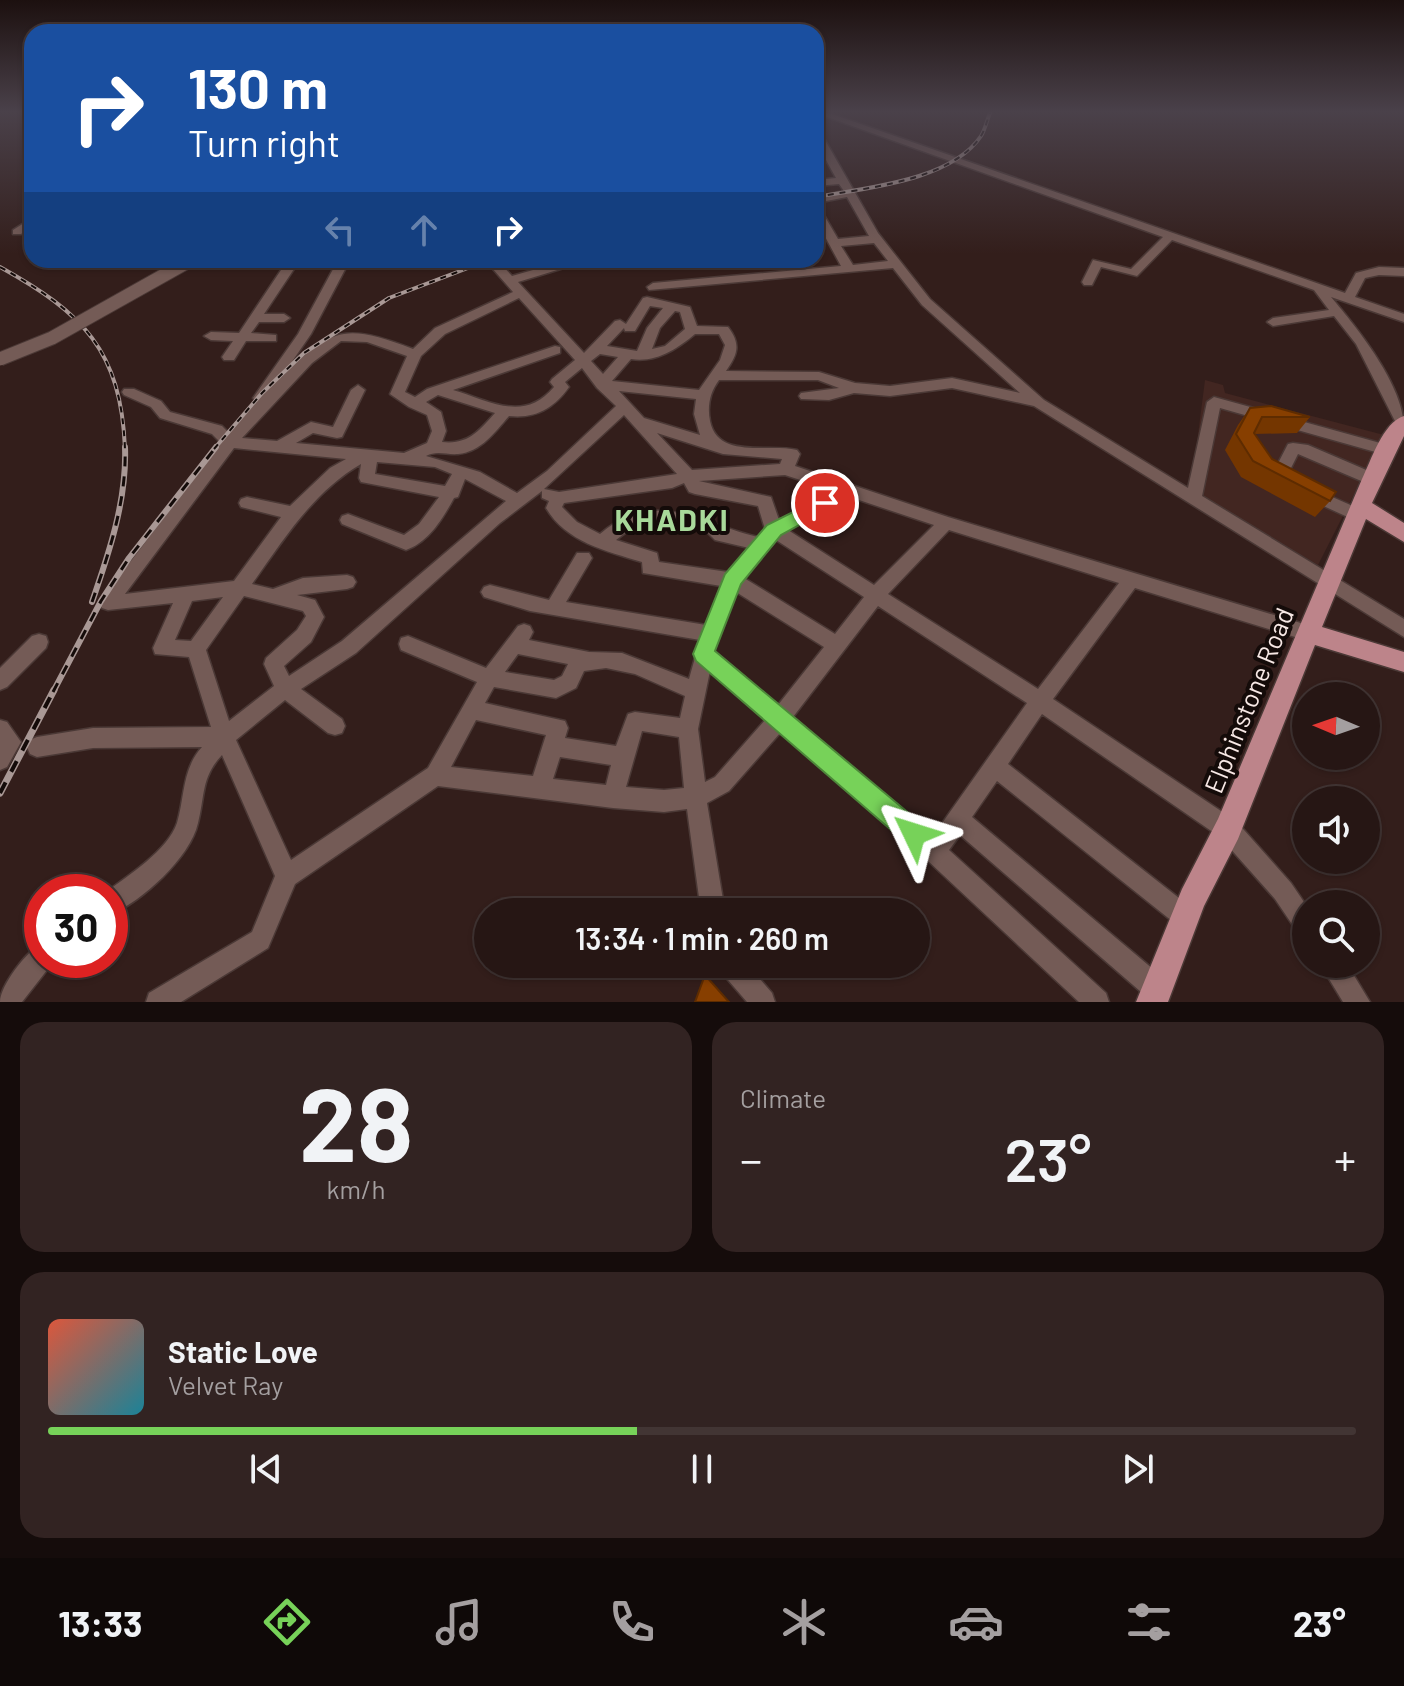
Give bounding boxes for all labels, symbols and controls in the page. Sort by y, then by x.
text: 130 m [188,53,328,120]
icon: right [56,56,160,160]
text: Turn right [188,121,340,164]
icon: left [318,208,362,252]
icon: ahead [402,208,446,252]
icon: right [486,208,530,252]
pin [791,469,859,537]
icon: arrive [803,481,847,525]
district label: KHADKI [614,501,730,537]
street label: Elphinstone Road [1197,603,1299,797]
north arrow [1292,682,1380,770]
map controls [1292,682,1380,978]
button: sound [1292,786,1380,874]
position arrow [872,792,956,876]
speed limit sign: 30 [24,874,128,978]
button: search [1292,890,1380,978]
text: 13:34 · 1 min · 260 m [575,920,829,956]
text: 28 [299,1058,413,1183]
text: Climate [740,1082,826,1113]
text: 23° [1005,1122,1091,1194]
text: − [740,1132,762,1185]
text: + [1334,1132,1356,1185]
text: km/h [327,1173,385,1204]
text: Static Love [168,1333,318,1369]
text: Velvet Ray [168,1369,283,1400]
icon: previous [244,1447,288,1491]
icon: pause [680,1447,724,1491]
icon: next [1116,1447,1160,1491]
icon: directions [259,1594,315,1650]
icon: music [431,1594,487,1650]
icon: phone [604,1594,660,1650]
icon: climate [776,1594,832,1650]
icon: car [948,1594,1004,1650]
icon: filters [1121,1594,1177,1650]
text: 13:33 [58,1601,142,1644]
text: 23° [1293,1601,1346,1644]

